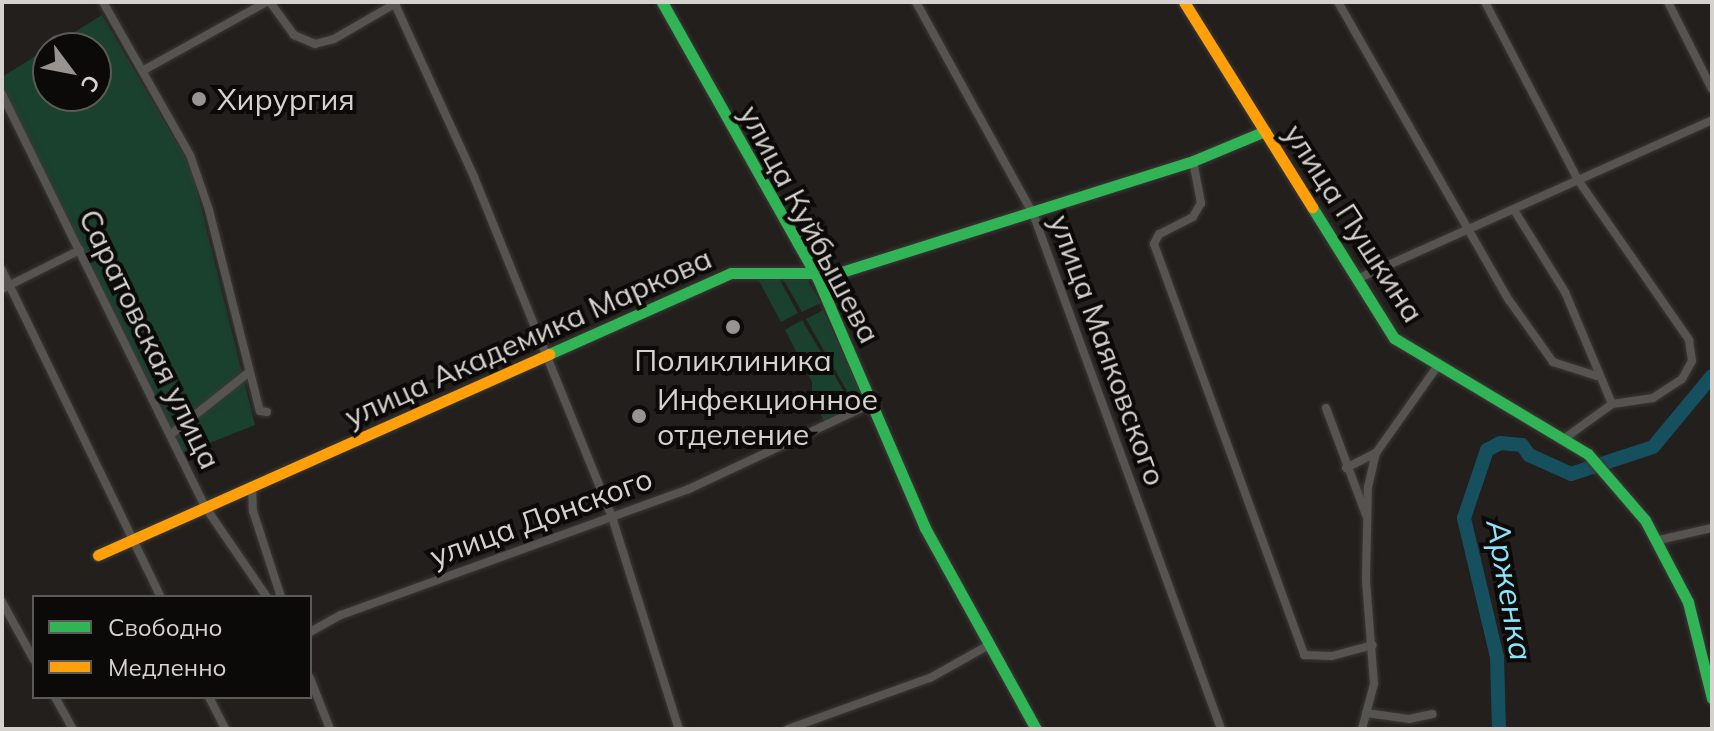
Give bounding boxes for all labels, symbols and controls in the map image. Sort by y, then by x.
north arrow [32,32,112,112]
text: С [75,70,107,97]
place label: Хирургия [217,81,355,117]
marker: Хирургия [188,88,210,110]
street label: улица Куйбышева [732,99,888,349]
street label: улица Пушкина [1276,117,1432,329]
street label: Саратовская улица [72,203,228,475]
street label: улица Маяковского [1042,210,1174,490]
street label: улица Академика Маркова [339,240,717,434]
marker: Поликлиника [722,316,744,338]
place label: Поликлиника [634,342,832,378]
place label: Инфекционное отделение [657,381,878,452]
marker: Инфекционное отделение [628,405,650,427]
street label: улица Донского [425,460,657,574]
water label: Арженка [1479,517,1541,663]
legend [32,595,312,699]
text: Свободно [108,612,223,642]
text: Медленно [108,652,227,682]

